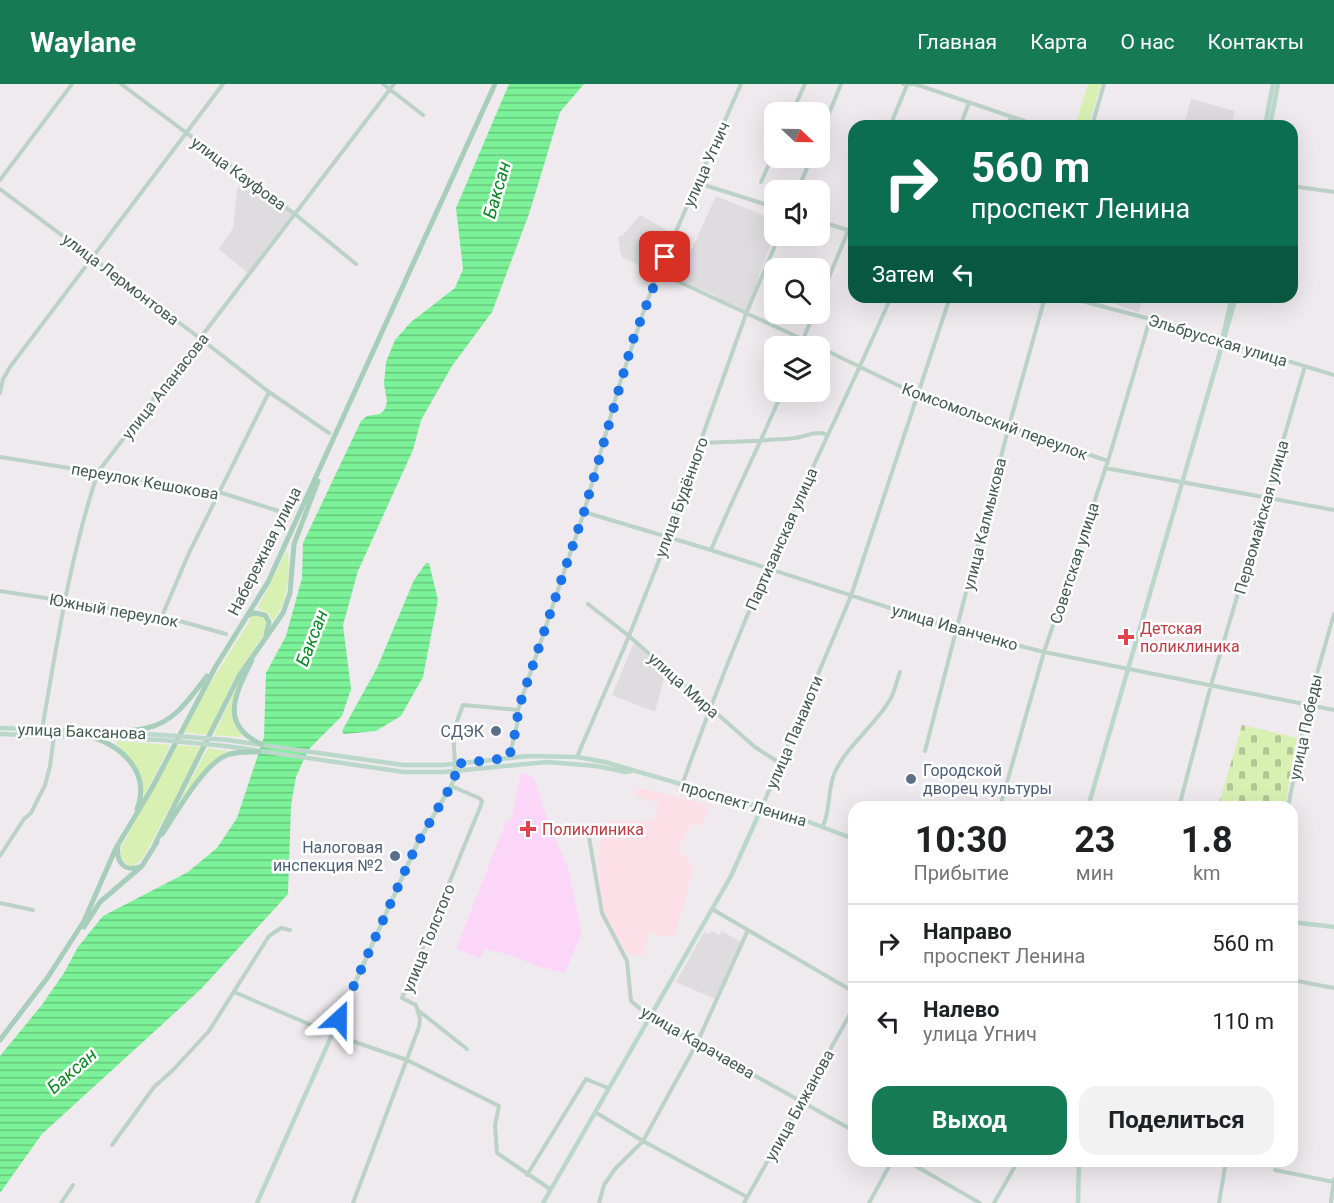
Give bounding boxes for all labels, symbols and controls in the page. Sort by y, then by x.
text: Waylane [30,26,136,59]
text: Главная [917,30,997,54]
text: Карта [1030,30,1087,54]
text: О нас [1120,30,1175,54]
text: Контакты [1208,30,1304,54]
north arrow [764,102,830,168]
map controls [764,102,830,402]
street label: улица Угнич [679,119,734,210]
street label: улица Кауфова [187,133,290,214]
text: 560 m [971,143,1090,192]
icon: right [872,144,950,222]
water label: Баксан [478,159,515,221]
button: sound [764,180,830,246]
text: проспект Ленина [971,193,1190,225]
street label: улица Лермонтова [59,229,183,329]
pin [639,231,690,282]
icon: arrive [648,240,681,273]
button: search [764,258,830,324]
icon: left [947,258,980,291]
text: Затем [872,262,935,287]
street label: Эльбрусская улица [1146,310,1290,371]
street label: улица Апанасова [118,329,213,443]
button: layers [764,336,830,402]
street label: Комсомольский переулок [899,379,1091,464]
street label: улица Будённого [651,434,712,560]
street label: Первомайская улица [1230,438,1293,596]
street label: улица Калмыкова [959,456,1010,592]
street label: переулок Кешокова [70,459,220,504]
street label: Партизанская улица [741,465,821,613]
street label: Набережная улица [224,484,305,619]
street label: Советская улица [1046,500,1103,626]
street label: Южный переулок [48,590,180,631]
street label: улица Иванченко [890,600,1020,655]
water label: Баксан [291,607,332,669]
place label: Детская поликлиника [1140,619,1240,656]
marker: Детская поликлиника [1117,628,1135,646]
street label: улица Мира [644,649,723,722]
street label: улица Победы [1285,672,1326,782]
street label: улица Панаиоти [762,673,827,792]
street label: улица Баксанова [17,720,147,743]
place label: СДЭК [440,722,485,741]
marker: СДЭК [489,724,503,738]
place label: Городской дворец культуры [923,761,1052,798]
marker: Городской дворец культуры [904,772,918,786]
street label: проспект Ленина [679,776,809,831]
text: 10:30 [915,819,1007,861]
text: 23 [1074,819,1115,861]
text: 1.8 [1181,819,1233,861]
marker: Поликлиника [519,820,537,838]
place label: Поликлиника [542,820,644,839]
place label: Налоговая инспекция №2 [273,838,383,875]
marker: Налоговая инспекция №2 [388,849,402,863]
text: Прибытие [913,861,1009,885]
text: мин [1076,861,1114,885]
text: km [1193,861,1221,885]
street label: улица Толстого [398,881,459,995]
text: Направо [923,919,1012,944]
icon: right [872,927,905,960]
text: 560 m [1212,931,1274,956]
text: проспект Ленина [923,944,1085,968]
position arrow [307,987,371,1051]
text: Налево [923,997,1000,1022]
street label: улица Карачаева [637,1002,758,1083]
icon: left [872,1005,905,1038]
text: 110 m [1212,1009,1274,1034]
text: улица Угнич [923,1022,1037,1046]
water label: Баксан [43,1043,101,1098]
street label: улица Бижанова [761,1046,838,1164]
button: Выход [872,1086,1067,1155]
button: Поделиться [1079,1086,1274,1155]

